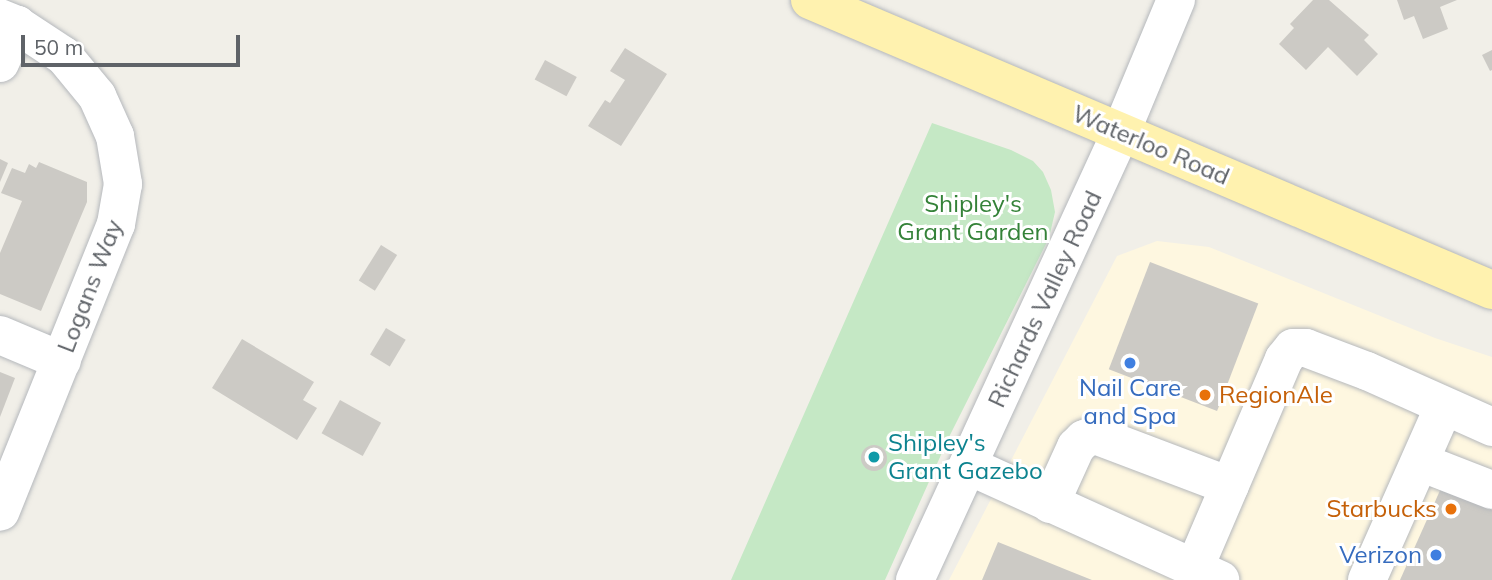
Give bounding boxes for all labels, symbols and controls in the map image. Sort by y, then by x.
scale bar [24,21,243,65]
text: 50 m [34,34,83,60]
street label: Waterloo Road [1068,99,1234,191]
street label: Richards Valley Road [982,186,1108,412]
park label: Shipley's Grant Garden [897,190,1049,246]
street label: Logans Way [51,215,129,357]
marker: Nail Care and Spa [1122,355,1138,371]
place label: Nail Care and Spa [1079,374,1181,430]
place label: RegionAle [1219,381,1333,409]
marker: RegionAle [1197,387,1213,403]
place label: Shipley's Grant Gazebo [888,429,1043,485]
marker: Shipley's Grant Gazebo [866,449,882,465]
place label: Starbucks [1326,495,1437,523]
marker: Starbucks [1443,501,1459,517]
place label: Verizon [1339,541,1422,569]
marker: Verizon [1428,547,1444,563]

